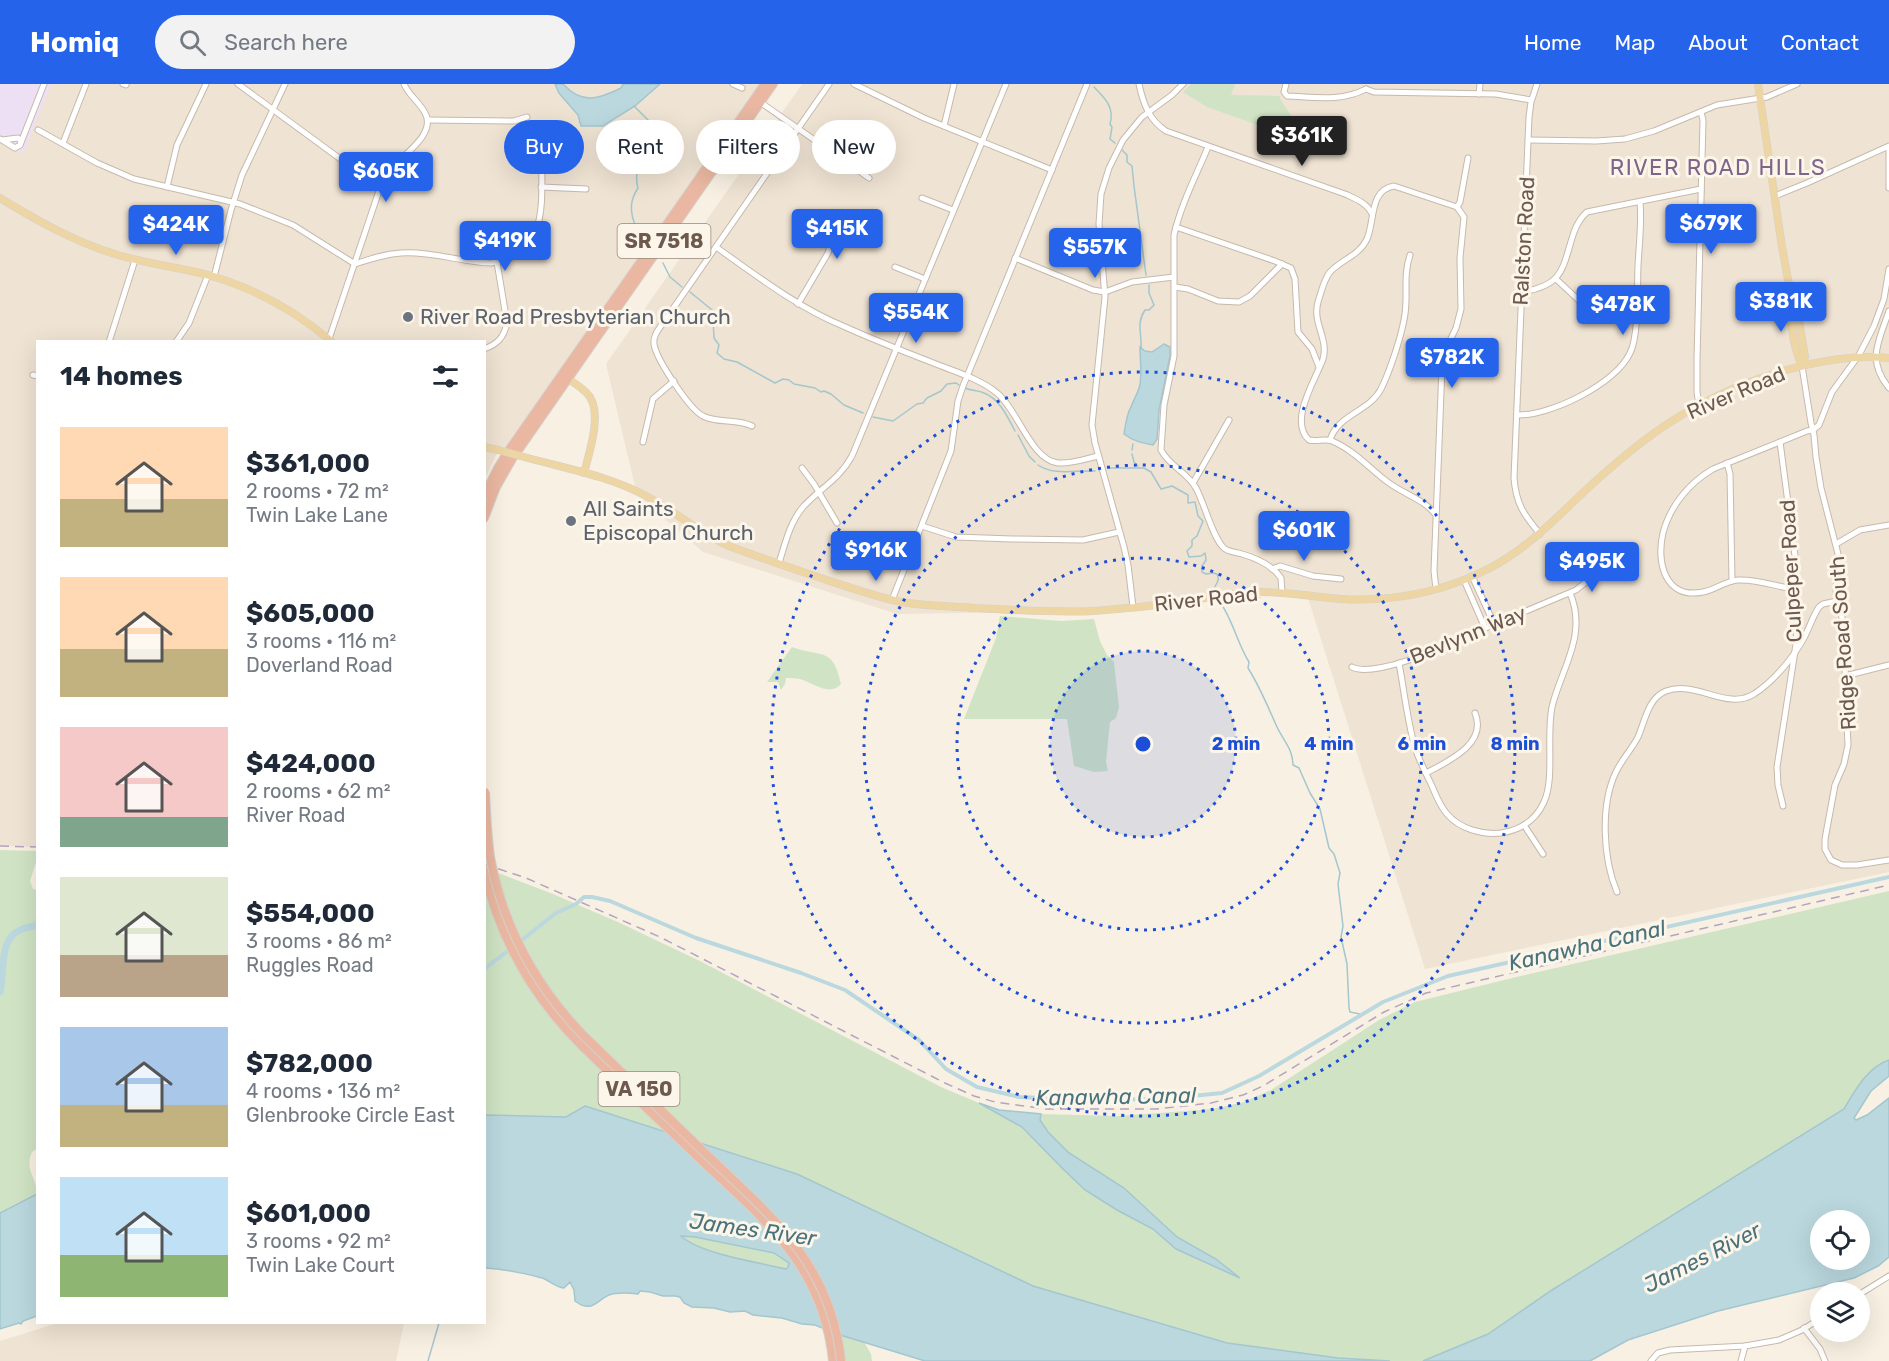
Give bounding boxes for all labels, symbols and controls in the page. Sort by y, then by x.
search box [155,15,575,69]
text: Homiq [30,26,119,59]
icon: search [176,26,209,59]
text: Search here [224,29,348,56]
text: Home [1524,30,1581,55]
text: Map [1614,30,1655,55]
text: About [1688,30,1748,55]
text: Contact [1781,30,1859,55]
pin: $361K [1260,116,1344,167]
chip: Buy [504,120,584,174]
chip: Rent [596,120,684,174]
chip: Filters [696,120,800,174]
chip: New [812,120,896,174]
text: $361K [1271,123,1333,147]
pin: $605K [344,152,428,203]
district label: RIVER ROAD HILLS [1610,154,1826,181]
text: $605K [353,159,419,183]
street label: Ralston Road [1508,176,1539,306]
pin: $679K [1669,204,1753,255]
pin: $424K [134,205,218,256]
pin: $415K [795,209,879,260]
text: $679K [1679,211,1743,235]
text: $424K [143,212,209,236]
text: $415K [806,216,868,240]
pin: $419K [463,221,547,272]
road number: SR 7518 [618,224,710,258]
text: $419K [474,228,536,252]
pin: $557K [1053,228,1137,279]
text: $557K [1063,235,1127,259]
pin: $381K [1739,282,1823,333]
pin: $478K [1581,285,1665,336]
text: $381K [1749,289,1813,313]
text: $478K [1591,292,1655,316]
pin: $554K [874,293,958,344]
text: $554K [883,300,949,324]
place label: River Road Presbyterian Church [420,304,731,329]
marker: River Road Presbyterian Church [401,310,415,324]
pin: $782K [1410,338,1494,389]
text: $782K [1420,345,1484,369]
icon: filters [429,360,462,393]
text: 14 homes [60,361,183,392]
street label: River Road [1683,361,1789,424]
text: $361,000 [246,448,370,479]
icon: home [108,451,180,523]
text: 2 rooms · 72 m² [246,479,389,503]
place label: All Saints Episcopal Church [583,496,754,545]
street label: Culpeper Road [1774,499,1807,643]
text: Twin Lake Lane [246,503,388,527]
pin: $601K [1262,511,1346,562]
marker: All Saints Episcopal Church [564,514,578,528]
text: $601K [1272,518,1336,542]
pin: $916K [834,531,918,582]
text: $916K [845,538,907,562]
pin: $495K [1550,542,1634,593]
text: $495K [1559,549,1625,573]
street label: Ridge Road South [1824,555,1861,731]
street label: River Road [1153,581,1259,616]
text: $605,000 [246,598,375,629]
street label: Bevlynn Way [1406,600,1530,669]
icon: home [108,601,180,673]
text: 3 rooms · 116 m² [246,629,396,653]
text: Doverland Road [246,653,393,677]
text: 2 min [1212,733,1260,755]
text: 4 min [1304,733,1354,755]
text: 6 min [1398,733,1446,755]
text: 8 min [1490,733,1540,755]
centre of rings [1133,734,1153,754]
text: $424,000 [246,748,376,779]
icon: home [108,751,180,823]
text: 2 rooms · 62 m² [246,779,391,803]
text: River Road [246,803,345,827]
text: $554,000 [246,898,375,929]
icon: home [108,901,180,973]
water label: Kanawha Canal [1506,914,1669,977]
text: 3 rooms · 86 m² [246,929,392,953]
text: Ruggles Road [246,953,374,977]
text: $782,000 [246,1048,373,1079]
icon: home [108,1051,180,1123]
road number: VA 150 [598,1072,680,1106]
text: 4 rooms · 136 m² [246,1079,400,1103]
water label: Kanawha Canal [1035,1082,1197,1111]
text: Glenbrooke Circle East [246,1103,455,1127]
text: $601,000 [246,1198,371,1229]
icon: home [108,1201,180,1273]
water label: James River [688,1207,820,1252]
map controls [1810,1210,1870,1342]
button: locate [1810,1210,1870,1270]
water label: James River [1639,1216,1767,1298]
text: 3 rooms · 92 m² [246,1229,391,1253]
text: Twin Lake Court [246,1253,395,1277]
button: layers [1810,1282,1870,1342]

